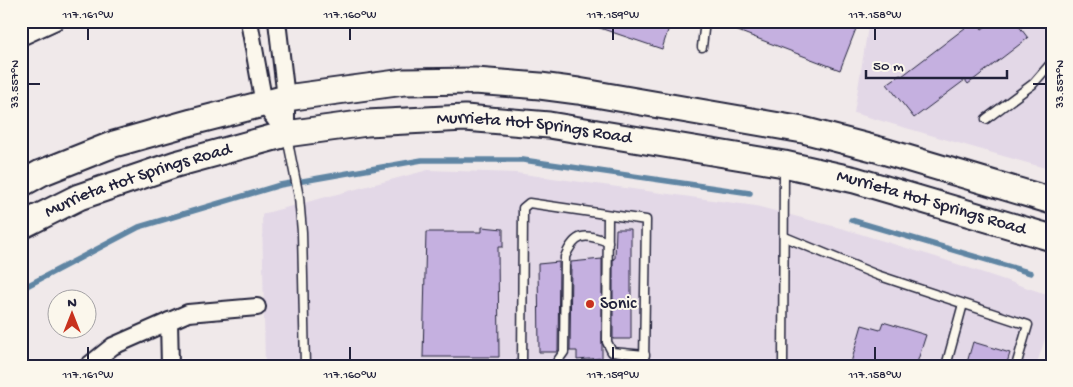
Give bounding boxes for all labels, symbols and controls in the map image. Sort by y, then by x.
text: 117.161°W [61,9,114,23]
text: 117.160°W [322,9,377,23]
text: 117.159°W [586,9,639,23]
text: 117.158°W [847,9,902,23]
scale bar [866,48,1007,80]
text: 50 m [873,58,904,76]
text: 33.557°N [9,60,23,109]
text: 33.557°N [1054,60,1068,109]
street label: Murrieta Hot Springs Road [436,107,635,149]
street label: Murrieta Hot Springs Road [41,139,235,223]
street label: Murrieta Hot Springs Road [835,166,1030,241]
north arrow [48,290,98,340]
place label: Sonic [600,294,637,315]
text: N [67,295,77,312]
marker: Sonic [584,298,596,310]
text: 117.161°W [61,369,114,383]
text: 117.160°W [322,369,377,383]
text: 117.159°W [586,369,639,383]
text: 117.158°W [847,369,902,383]

